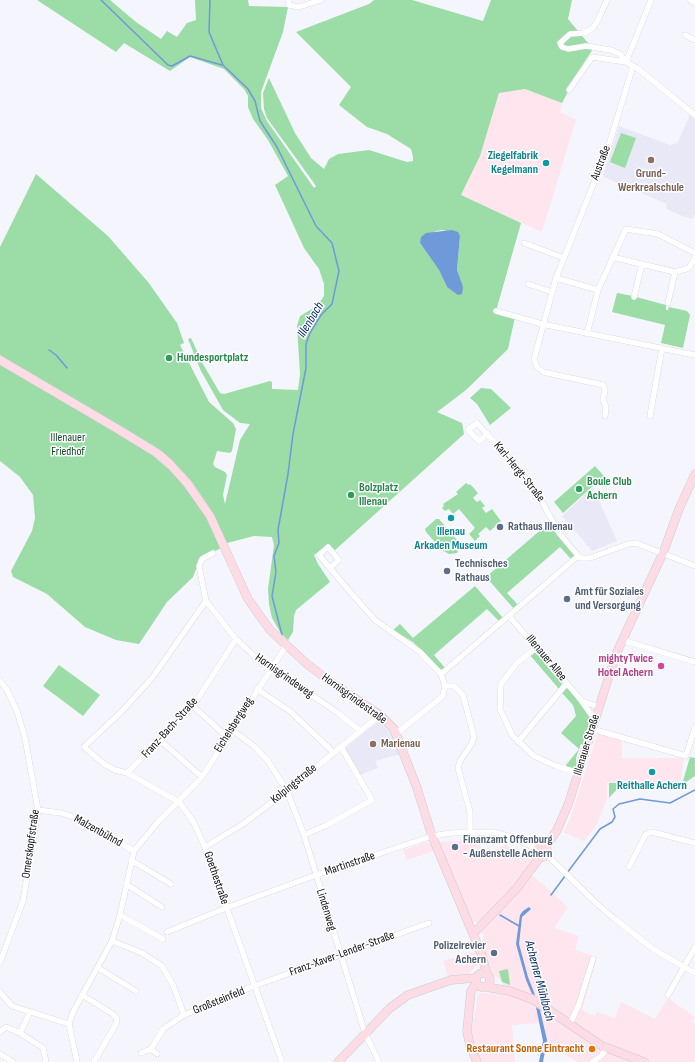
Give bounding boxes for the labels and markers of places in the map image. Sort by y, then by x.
place label: Ziegelfabrik Kegelmann [488,149,538,177]
marker: Grund- Werkrealschule [646,155,656,165]
marker: Ziegelfabrik Kegelmann [541,158,551,168]
place label: Grund- Werkrealschule [618,167,684,195]
place label: Hundesportplatz [177,351,248,365]
marker: Hundesportplatz [164,353,174,363]
place label: Boule Club Achern [587,475,632,503]
place label: Bolzplatz Illenau [359,481,398,509]
marker: Boule Club Achern [574,484,584,494]
marker: Bolzplatz Illenau [346,490,356,500]
marker: Illenau Arkaden Museum [446,513,456,523]
place label: Rathaus Illenau [508,520,573,534]
marker: Rathaus Illenau [495,522,505,532]
place label: Illenau Arkaden Museum [415,525,487,553]
place label: Technisches Rathaus [455,557,508,585]
marker: Technisches Rathaus [442,566,452,576]
place label: Amt für Soziales und Versorgung [575,585,644,613]
marker: Amt für Soziales und Versorgung [562,594,572,604]
place label: mightyTwice Hotel Achern [598,652,653,680]
marker: mightyTwice Hotel Achern [656,661,666,671]
place label: Marienau [381,737,420,751]
marker: Marienau [368,739,378,749]
marker: Reithalle Achern [647,767,657,777]
place label: Reithalle Achern [617,779,687,793]
place label: Finanzamt Offenburg - Außenstelle Achern [463,833,552,861]
marker: Finanzamt Offenburg - Außenstelle Achern [450,842,460,852]
place label: Polizeirevier Achern [433,939,486,967]
marker: Polizeirevier Achern [489,948,499,958]
place label: Restaurant Sonne Eintracht [467,1042,584,1056]
marker: Restaurant Sonne Eintracht [587,1044,597,1054]

